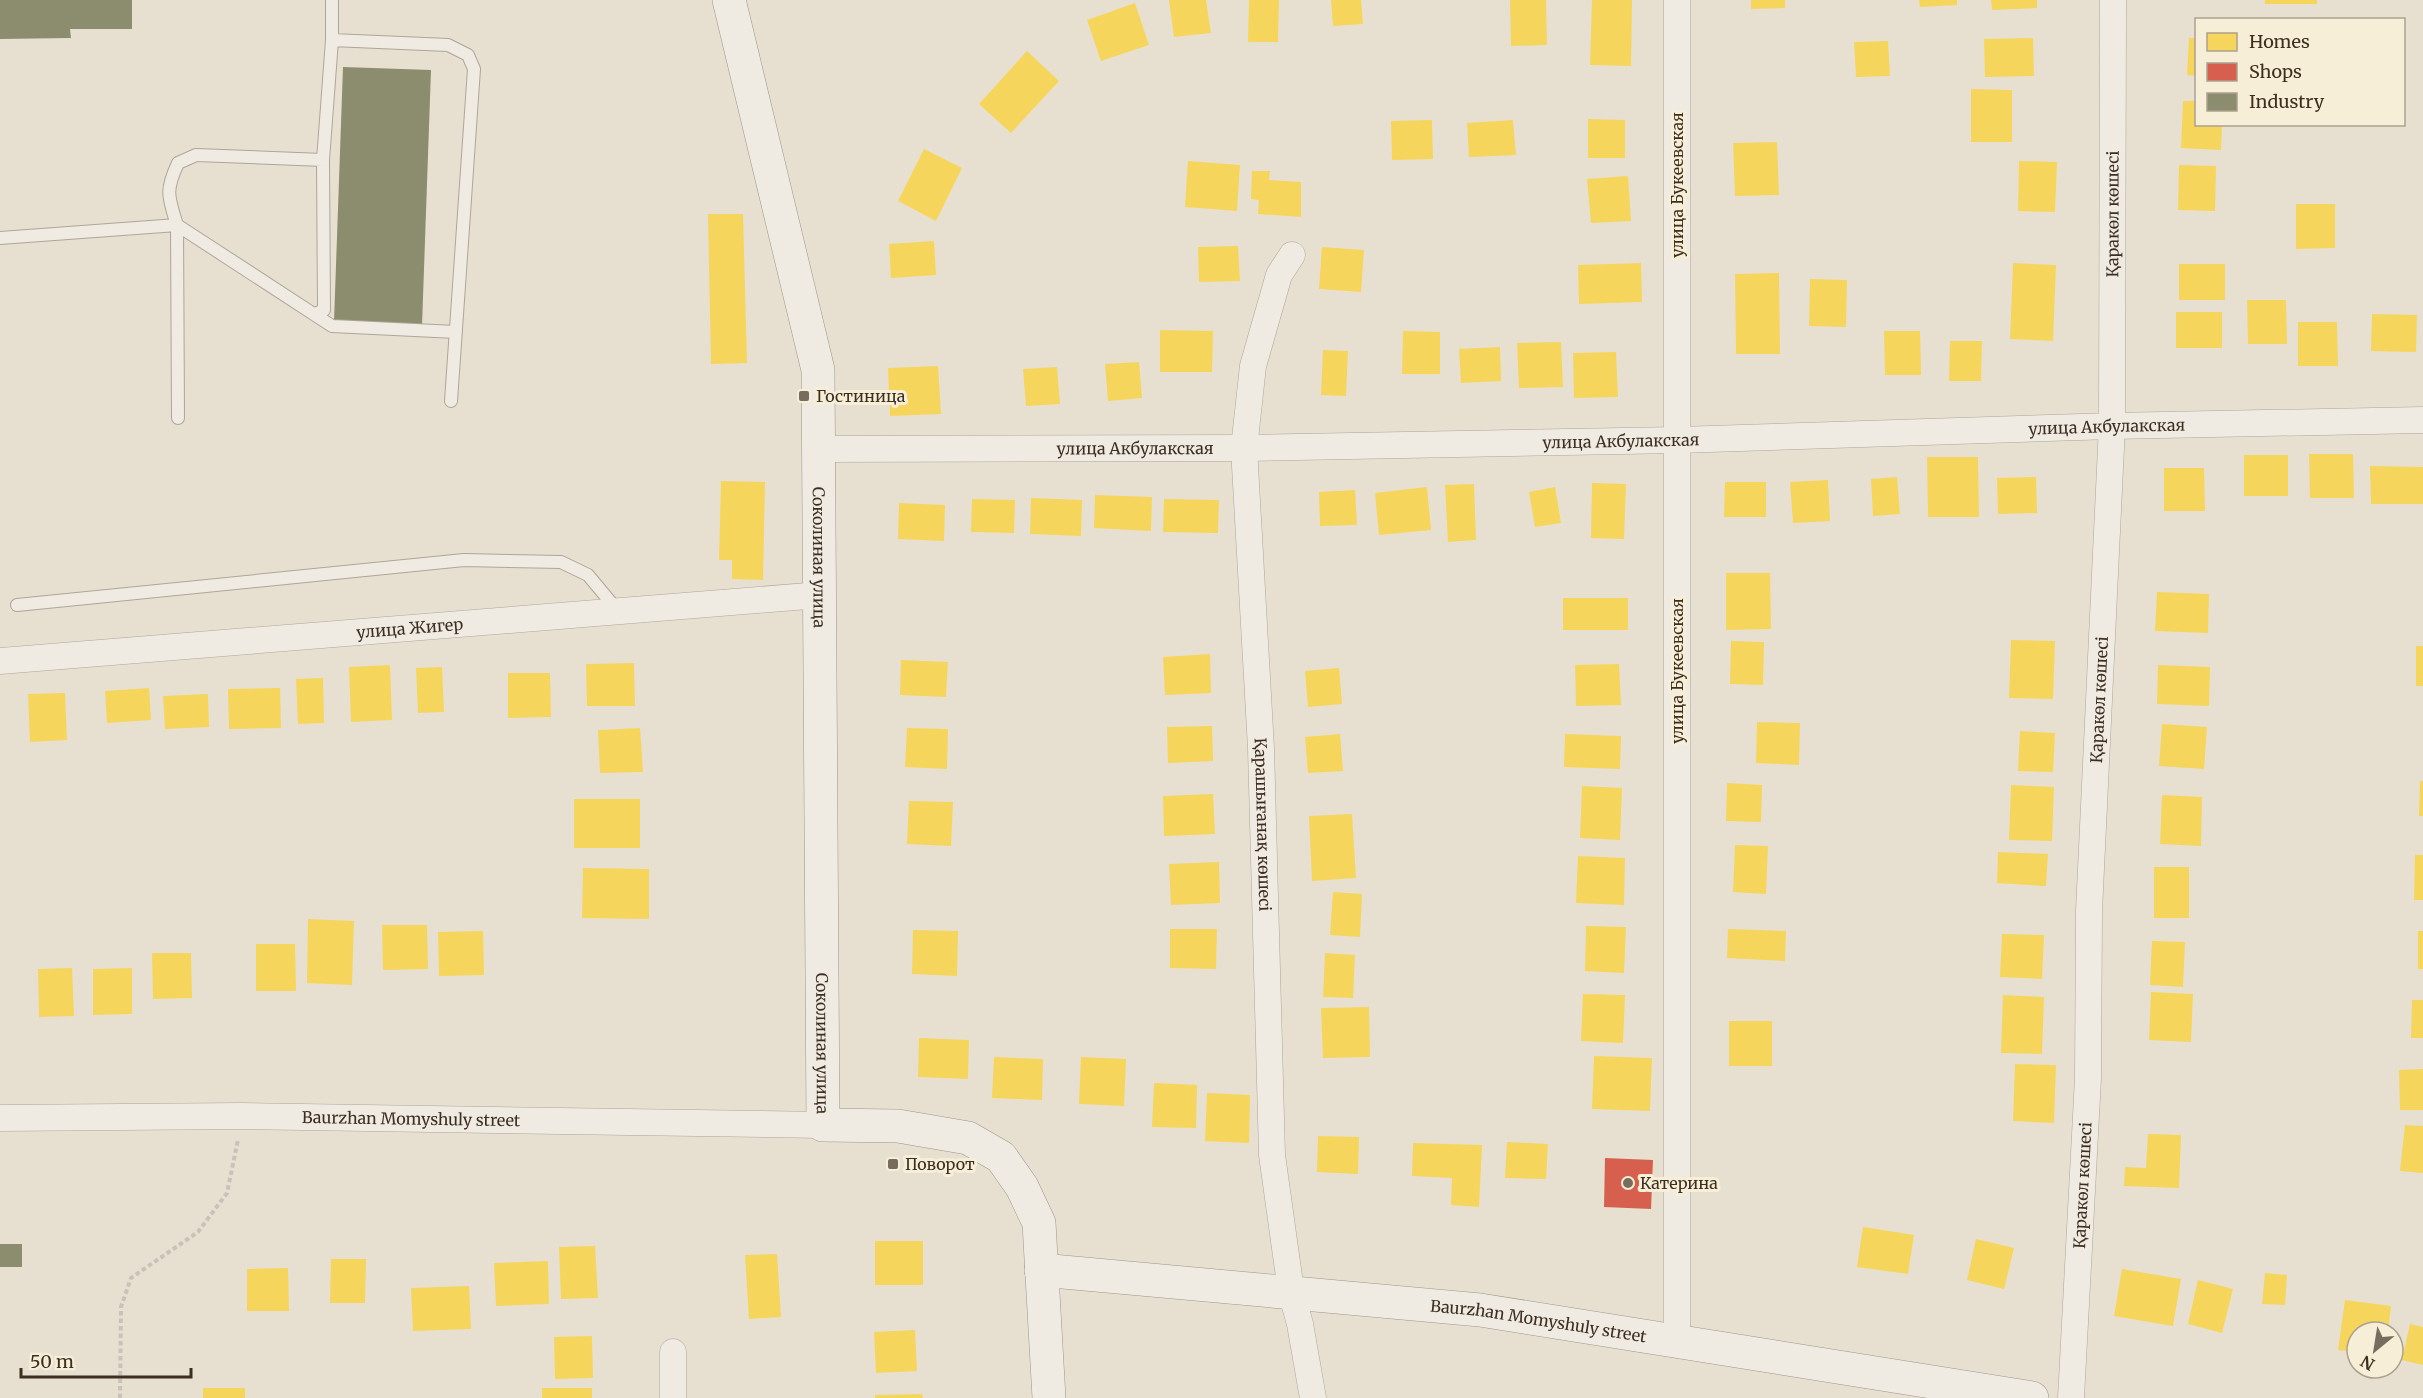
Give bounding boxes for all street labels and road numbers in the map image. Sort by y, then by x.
street label: улица Букеевская [1667,112,1687,258]
street label: Қаракөл көшесі [2102,150,2123,278]
street label: улица Акбулакская [2028,415,2185,439]
street label: улица Акбулакская [1542,429,1700,452]
street label: улица Акбулакская [1056,438,1213,458]
street label: Соколиная улица [809,487,830,629]
street label: улица Букеевская [1667,598,1687,744]
street label: улица Жигер [356,614,464,642]
street label: Қаракөл көшесі [2086,636,2112,764]
street label: Қарашығанақ көшесі [1250,737,1275,912]
street label: Соколиная улица [812,973,833,1115]
street label: Baurzhan Momyshuly street [302,1107,521,1130]
street label: Қаракөл көшесі [2069,1121,2096,1249]
street label: Baurzhan Momyshuly street [1429,1296,1649,1347]

